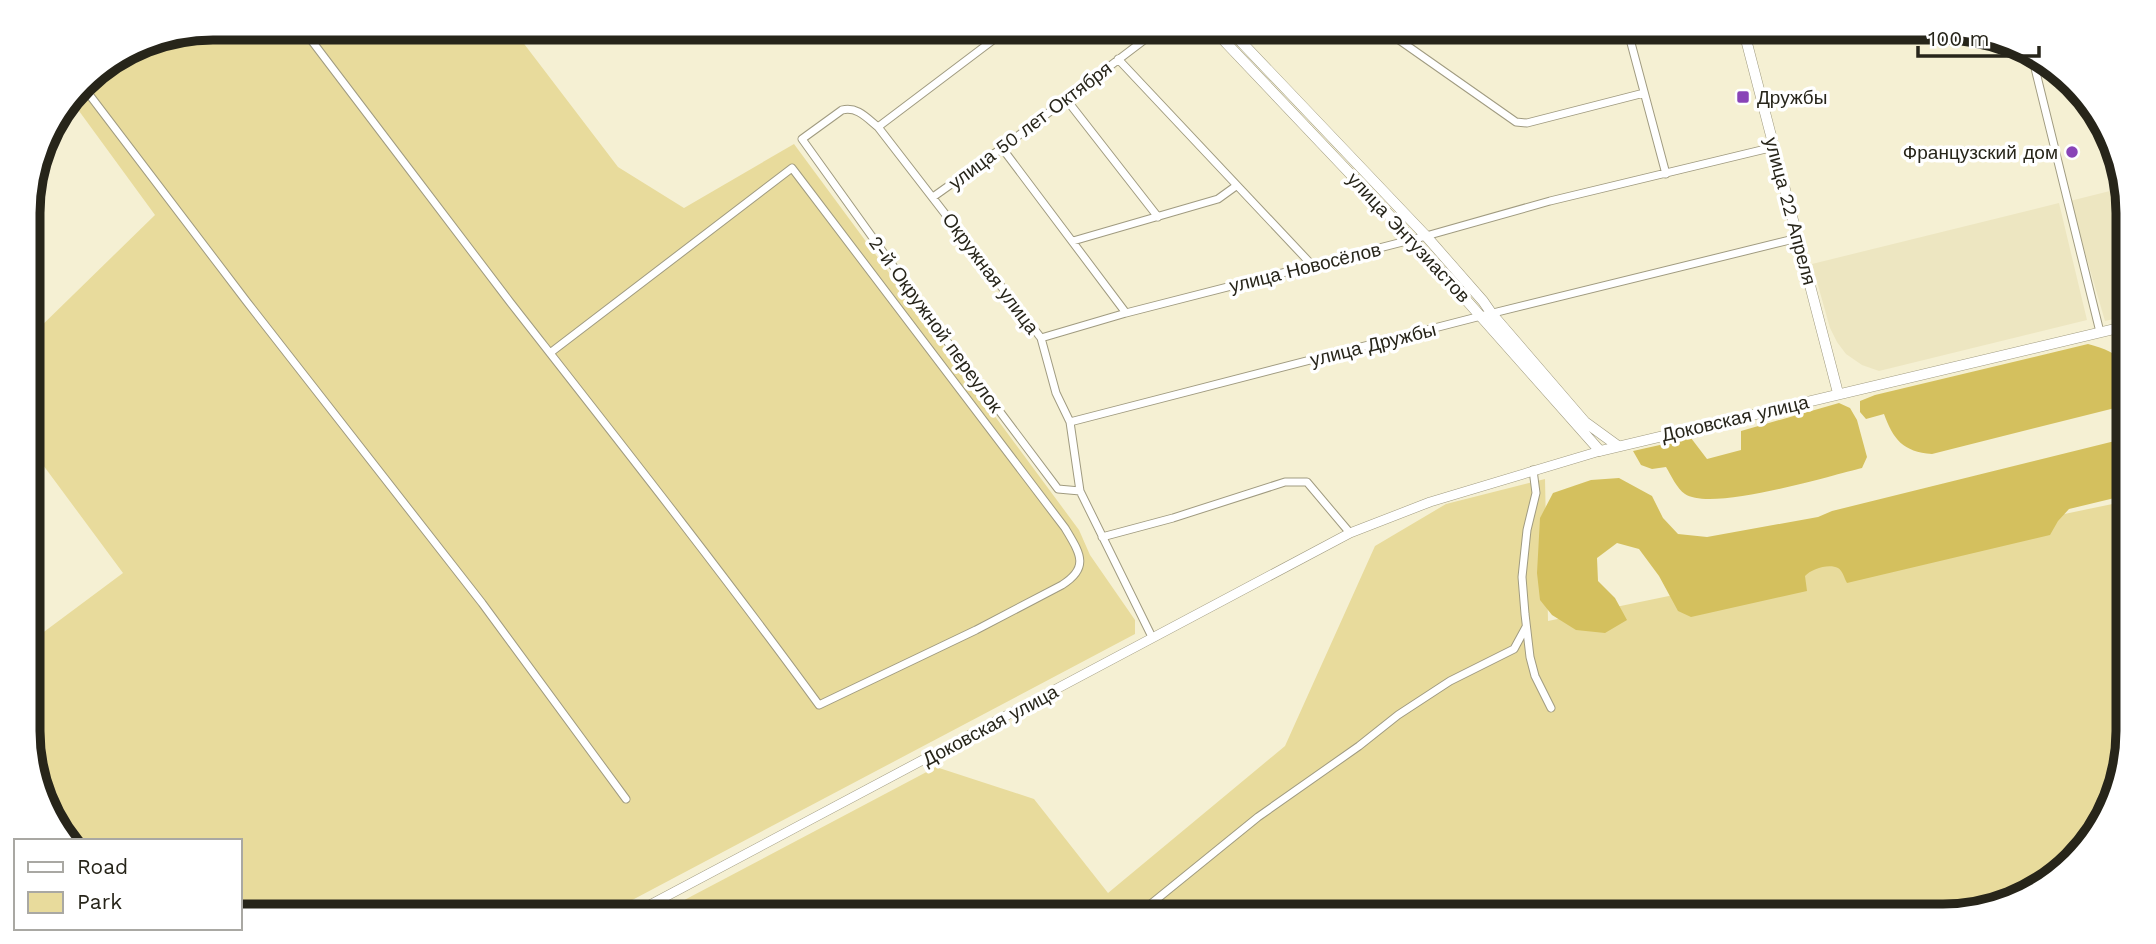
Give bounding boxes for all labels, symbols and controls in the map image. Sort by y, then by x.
scale bar [1918,14,2039,58]
text: 100 m [1928,26,1990,51]
street label: улица 50 лет Октября [944,57,1116,194]
place label: Дружбы [1757,86,1827,109]
marker: Дружбы [1735,89,1751,105]
street label: улица 22 Апреля [1760,135,1821,288]
place label: Французский дом [1903,141,2058,164]
marker: Французский дом [2064,144,2080,160]
street label: улица Энтузиастов [1342,167,1475,307]
street label: Окружная улица [938,208,1044,339]
street label: 2-й Окружной переулок [864,232,1008,418]
street label: улица Новосёлов [1227,238,1383,297]
street label: улица Дружбы [1308,318,1439,371]
street label: Доковская улица [1659,390,1811,447]
street label: Доковская улица [918,680,1062,771]
legend [14,839,242,930]
text: Road [77,854,128,879]
text: Park [77,889,122,914]

